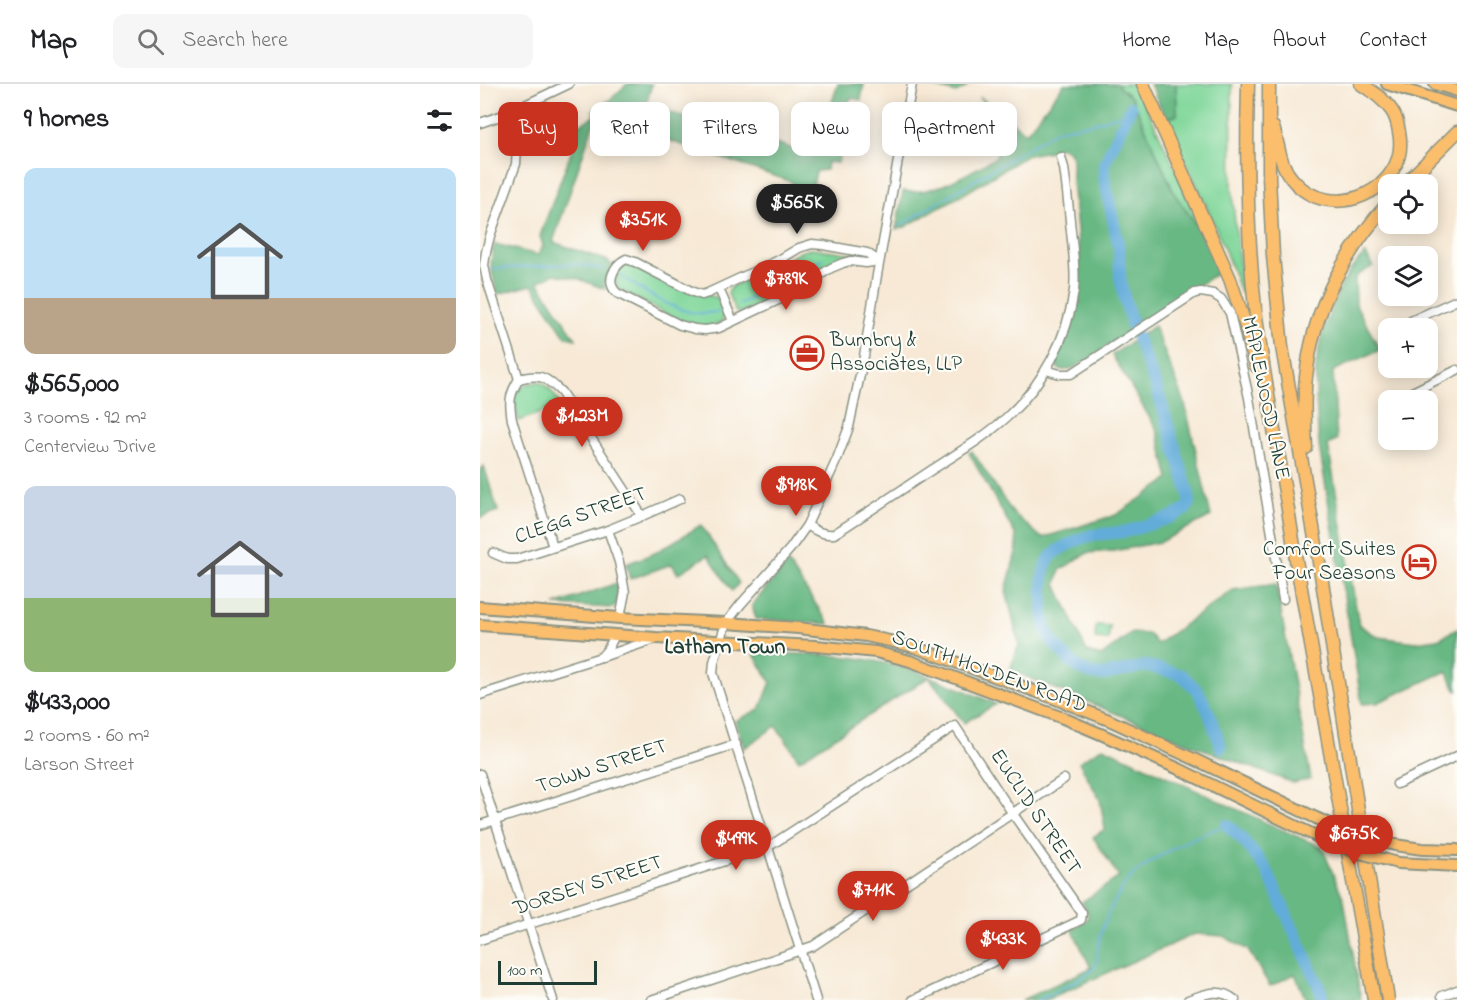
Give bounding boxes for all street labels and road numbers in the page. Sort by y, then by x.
street label: MAPLEWOOD LANE [1233,314,1297,482]
street label: CLEGG STREET [511,479,651,553]
street label: SOUTH HOLDEN ROAD [887,623,1091,721]
street label: TOWN STREET [533,732,671,802]
street label: EUCLID STREET [982,743,1088,881]
street label: DORSEY STREET [509,848,666,925]

